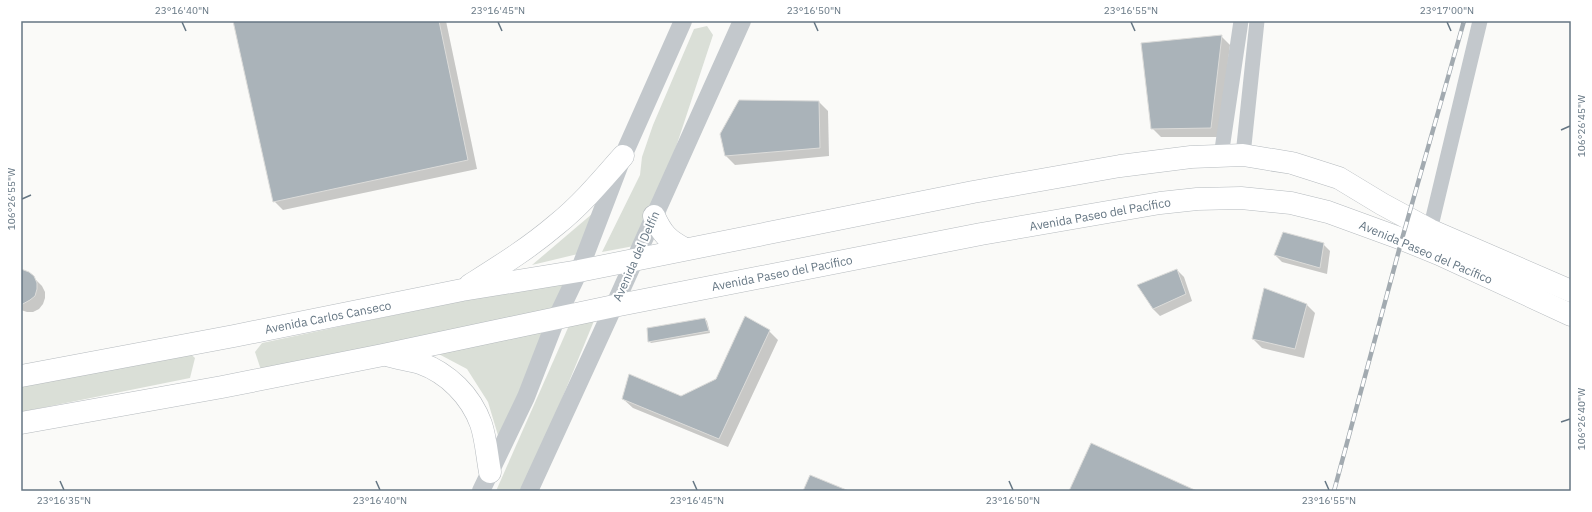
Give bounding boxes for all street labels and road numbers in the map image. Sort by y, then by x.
street label: Avenida Paseo del Pacífico [1028,194,1172,234]
street label: Avenida del Delfín [609,209,663,303]
street label: Avenida Paseo del Pacífico [1357,217,1495,287]
street label: Avenida Paseo del Pacífico [710,252,854,294]
street label: Avenida Carlos Canseco [263,297,393,337]

